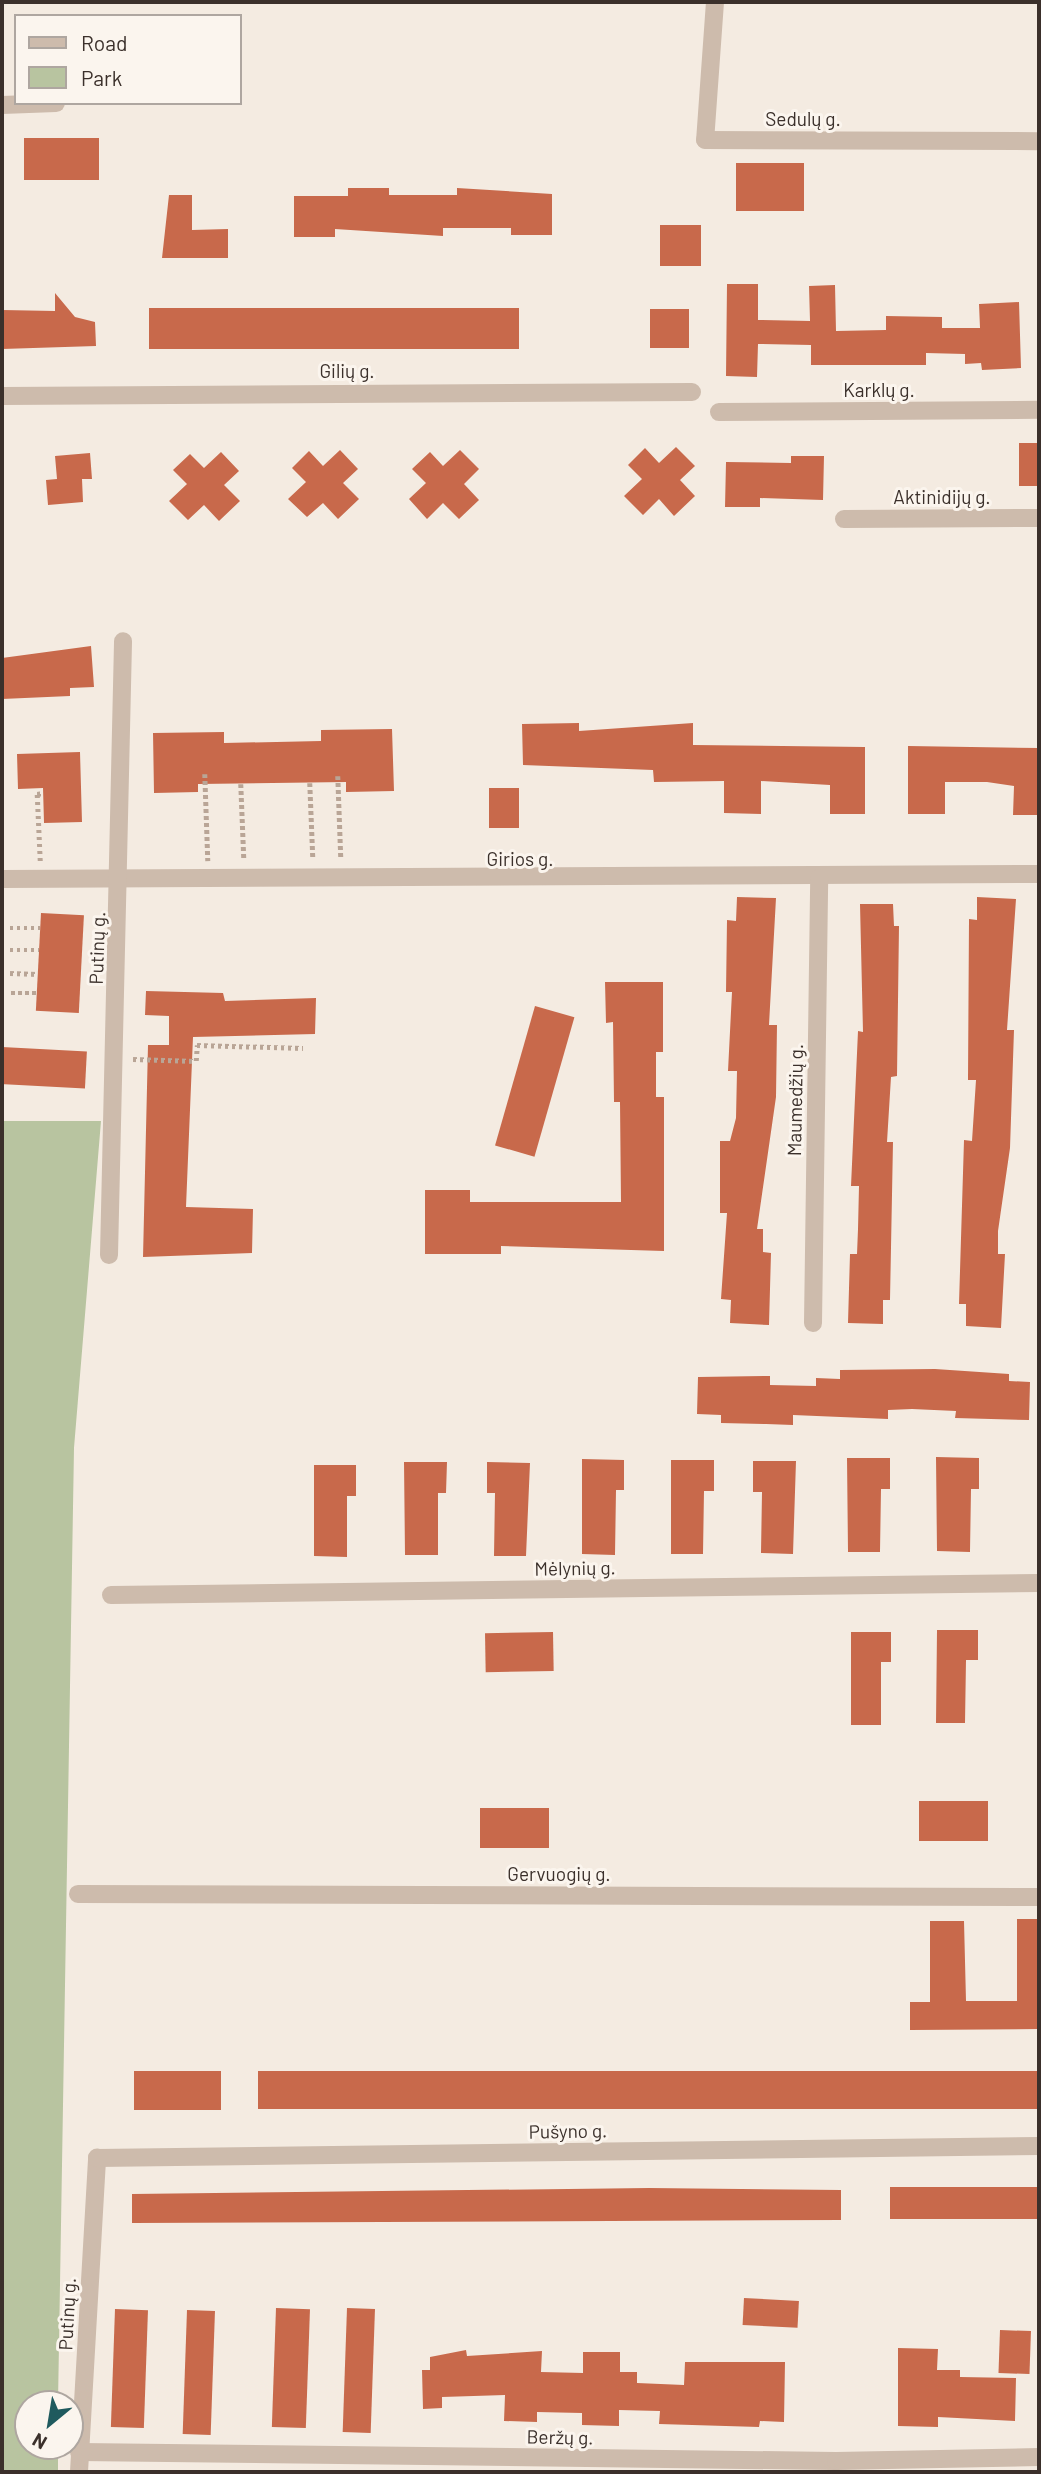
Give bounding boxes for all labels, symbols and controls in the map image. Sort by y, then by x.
legend [14,14,242,105]
text: Road [81,30,127,55]
text: Park [81,65,122,90]
street label: Sedulų g. [765,108,841,130]
street label: Gilių g. [319,360,375,382]
street label: Karklų g. [843,379,915,401]
street label: Aktinidijų g. [893,486,991,508]
street label: Girios g. [487,848,553,870]
street label: Putinų g. [84,911,110,985]
street label: Maumedžių g. [783,1044,807,1156]
street label: Mėlynių g. [534,1556,616,1580]
street label: Gervuogių g. [507,1863,611,1885]
street label: Pušyno g. [529,2119,607,2143]
street label: Putinų g. [54,2277,80,2351]
north arrow [14,2390,84,2460]
street label: Beržų g. [526,2425,594,2449]
text: N [28,2429,50,2455]

